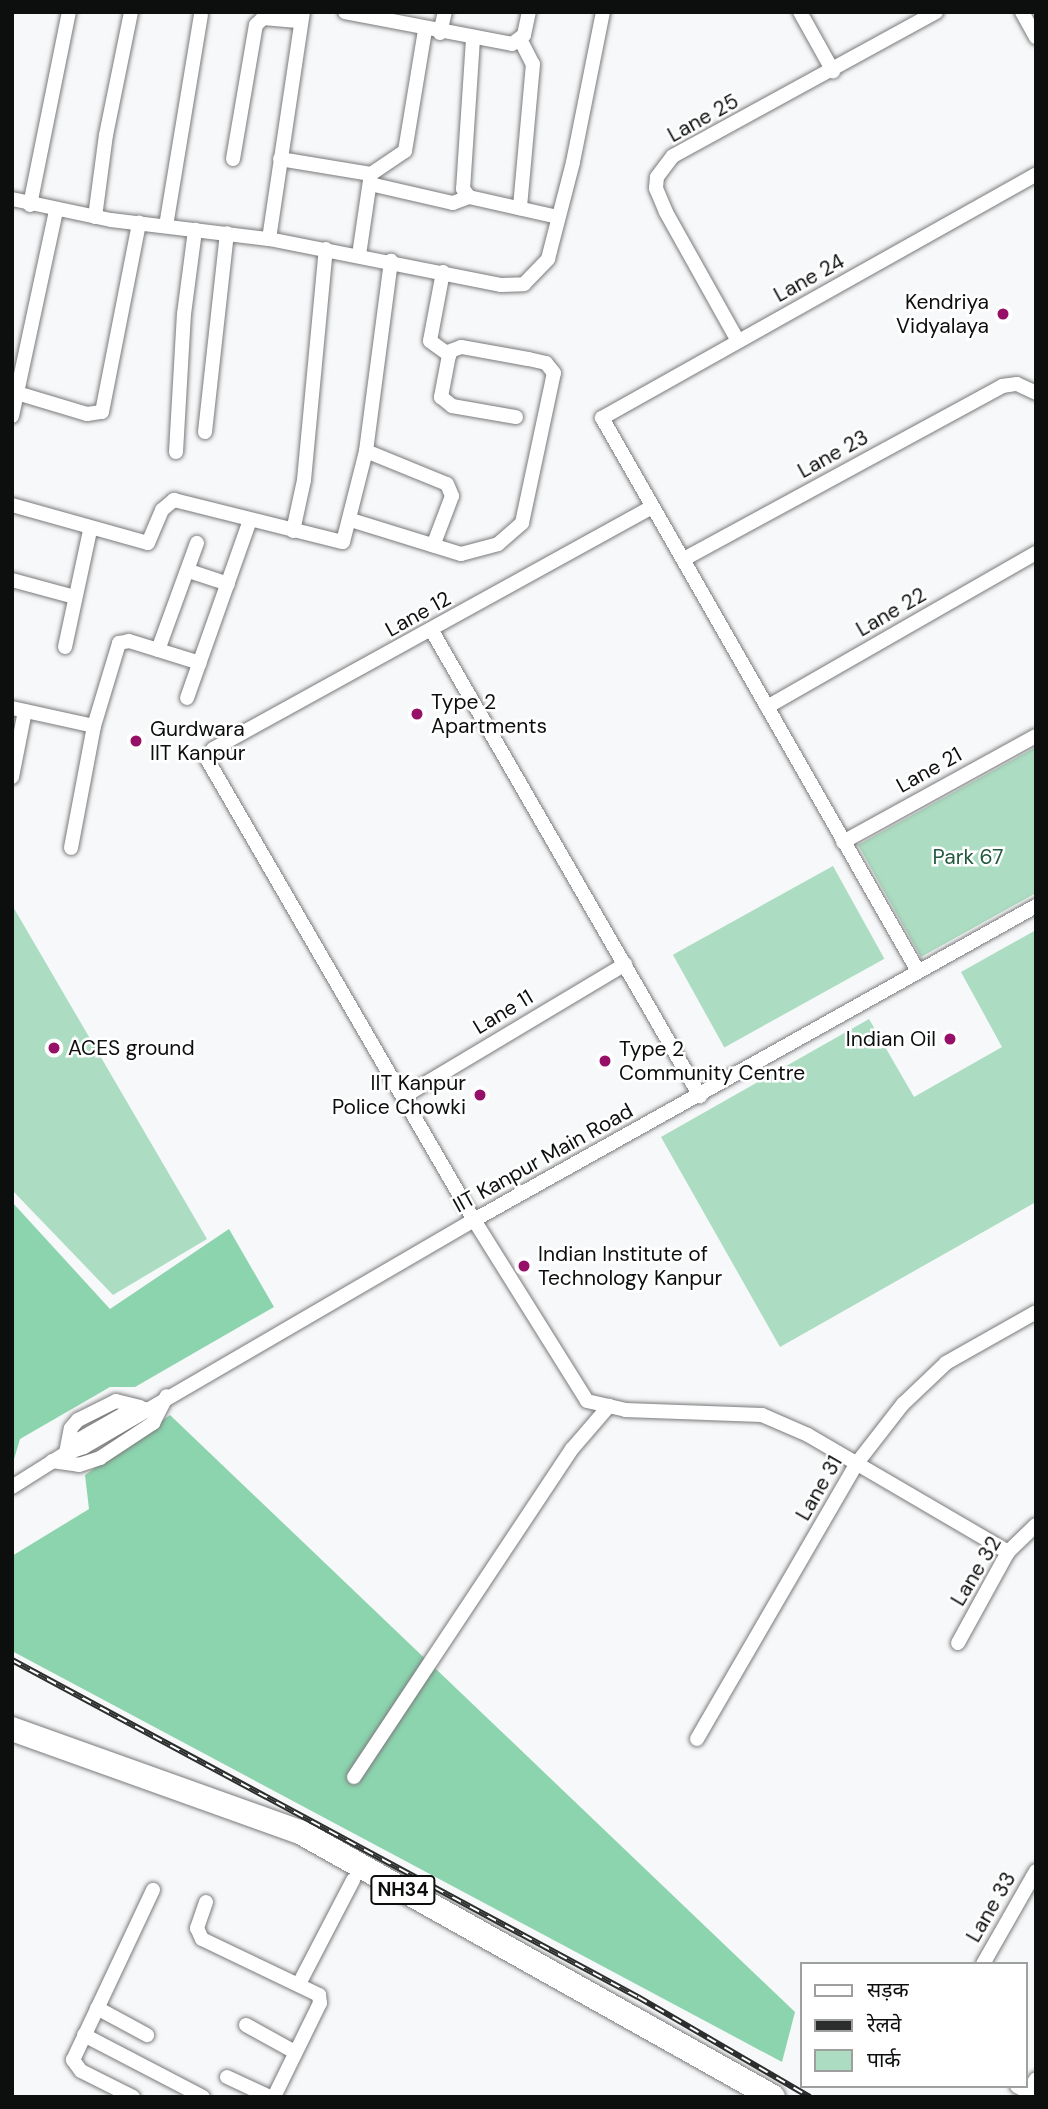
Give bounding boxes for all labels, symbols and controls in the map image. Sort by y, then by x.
street label: Lane 25 [663,88,743,148]
street label: Lane 24 [769,248,849,308]
place label: Kendriya Vidyalaya [896,289,989,339]
marker: Kendriya Vidyalaya [995,306,1011,322]
street label: Lane 23 [793,424,873,484]
street label: Lane 22 [852,582,930,642]
street label: Lane 12 [381,586,455,642]
place label: Type 2 Apartments [431,689,547,739]
marker: Type 2 Apartments [409,706,425,722]
place label: Gurdwara IIT Kanpur [150,716,245,766]
marker: Gurdwara IIT Kanpur [128,733,144,749]
street label: Lane 21 [892,742,966,798]
park label: Park 67 [933,844,1003,870]
street label: Lane 11 [469,984,537,1040]
place label: Indian Oil [846,1026,936,1052]
marker: Indian Oil [942,1031,958,1047]
place label: ACES ground [68,1035,195,1061]
place label: Type 2 Community Centre [619,1036,805,1086]
marker: ACES ground [46,1040,62,1056]
marker: Type 2 Community Centre [597,1053,613,1069]
place label: IIT Kanpur Police Chowki [332,1070,466,1120]
marker: IIT Kanpur Police Chowki [472,1087,488,1103]
street label: IIT Kanpur Main Road [449,1098,637,1218]
place label: Indian Institute of Technology Kanpur [538,1241,722,1291]
marker: Indian Institute of Technology Kanpur [516,1258,532,1274]
street label: Lane 31 [790,1451,848,1525]
street label: Lane 32 [945,1532,1007,1610]
street label: Lane 33 [961,1867,1021,1947]
road number: NH34 [370,1874,436,1906]
legend [800,1962,1027,2088]
text: सड़क [867,1976,909,2004]
text: रेलवे [867,2011,902,2039]
text: पार्क [867,2046,901,2074]

